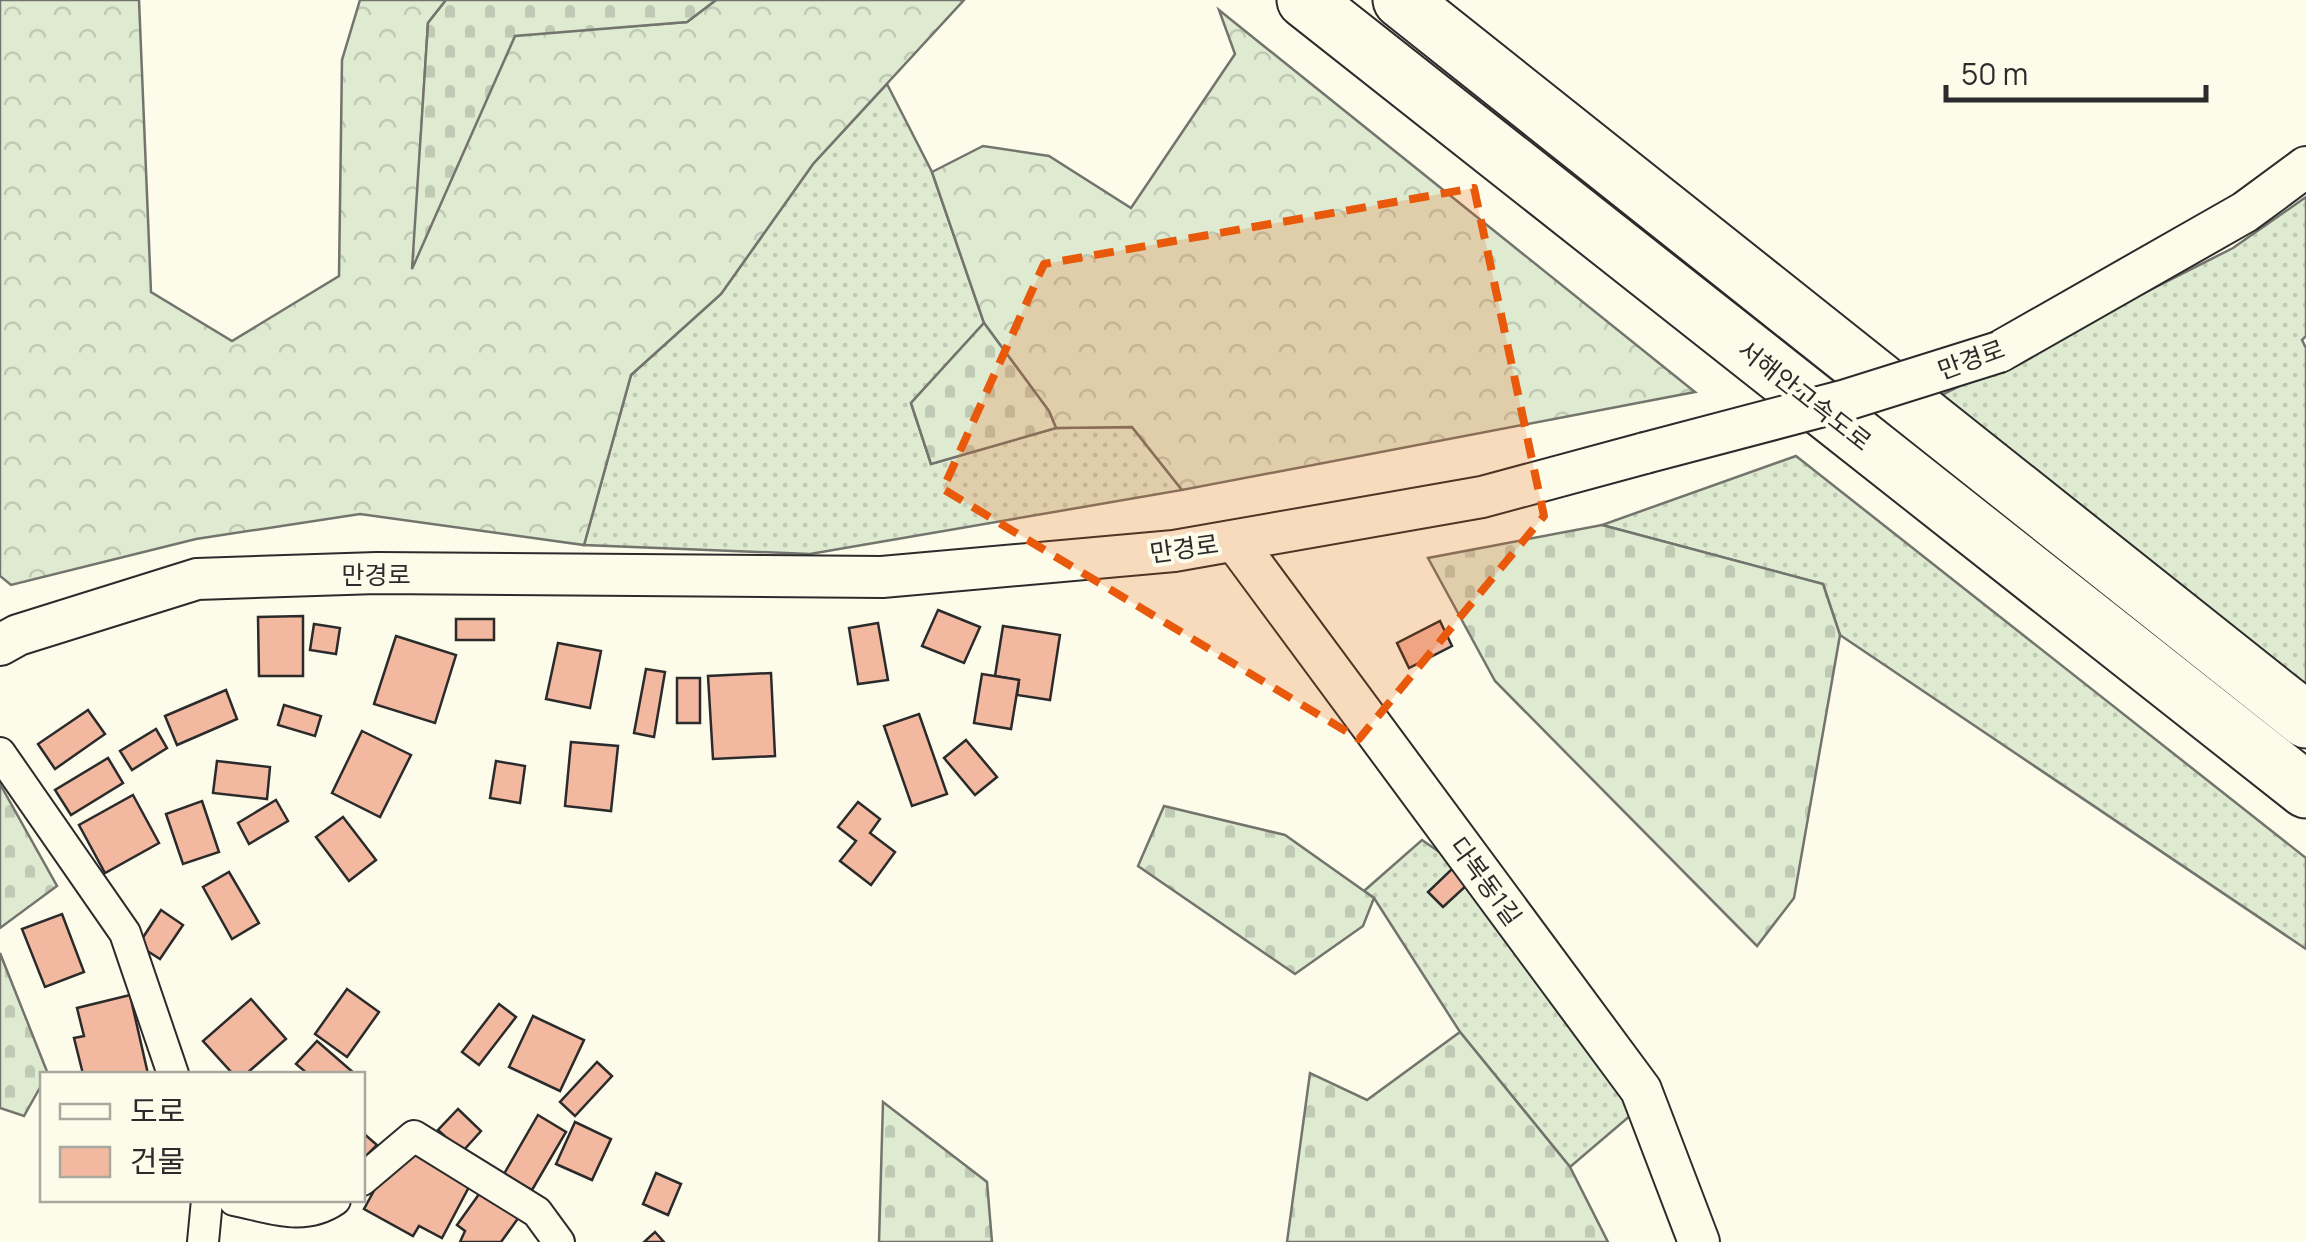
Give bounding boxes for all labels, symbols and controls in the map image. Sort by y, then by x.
scale bar [1946,40,2206,102]
text: 50 m [1961,53,2028,94]
street label: 만경로 [1933,331,2009,387]
street label: 서해안고속도로 [1731,332,1879,458]
street label: 만경로 [1147,526,1221,570]
street label: 만경로 [341,557,411,592]
street label: 다복동1길 [1442,830,1530,932]
legend [40,1072,365,1202]
text: 도로 [130,1090,185,1131]
text: 건물 [130,1140,185,1181]

